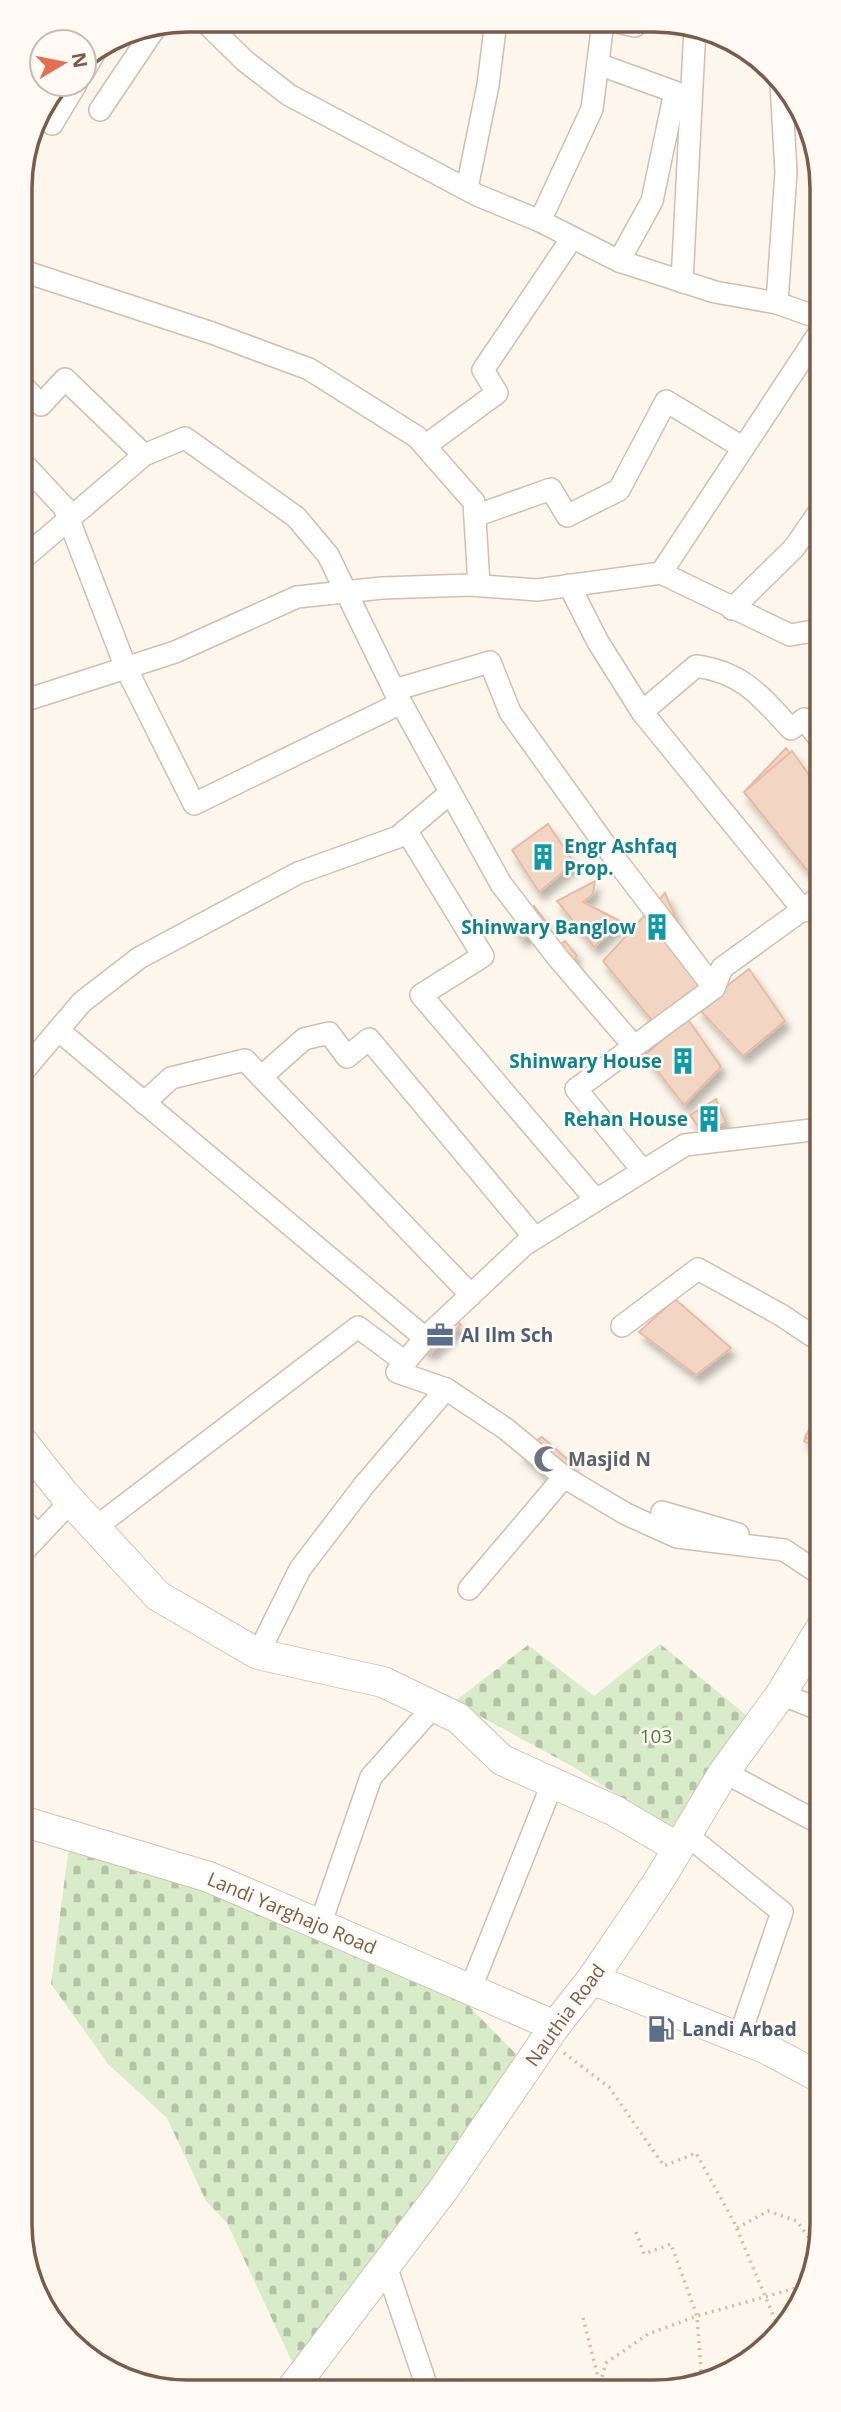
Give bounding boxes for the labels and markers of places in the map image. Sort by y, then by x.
place label: Engr Ashfaq Prop. [564,833,677,881]
building icon: Engr Ashfaq Prop. [528,842,558,872]
building icon: Shinwary Banglow [642,912,672,942]
place label: Shinwary Banglow [461,914,637,940]
building icon: Shinwary House [668,1046,698,1076]
place label: Shinwary House [509,1048,662,1074]
building icon: Rehan House [694,1104,724,1134]
place label: Rehan House [563,1106,688,1132]
office icon: Al Ilm Sch [425,1320,455,1350]
place label: Al Ilm Sch [461,1322,553,1348]
mosque icon: Masjid N [532,1444,562,1474]
place label: Masjid N [568,1446,651,1472]
fuel station icon: Landi Arbad [646,2014,676,2044]
place label: Landi Arbad [682,2016,797,2042]

